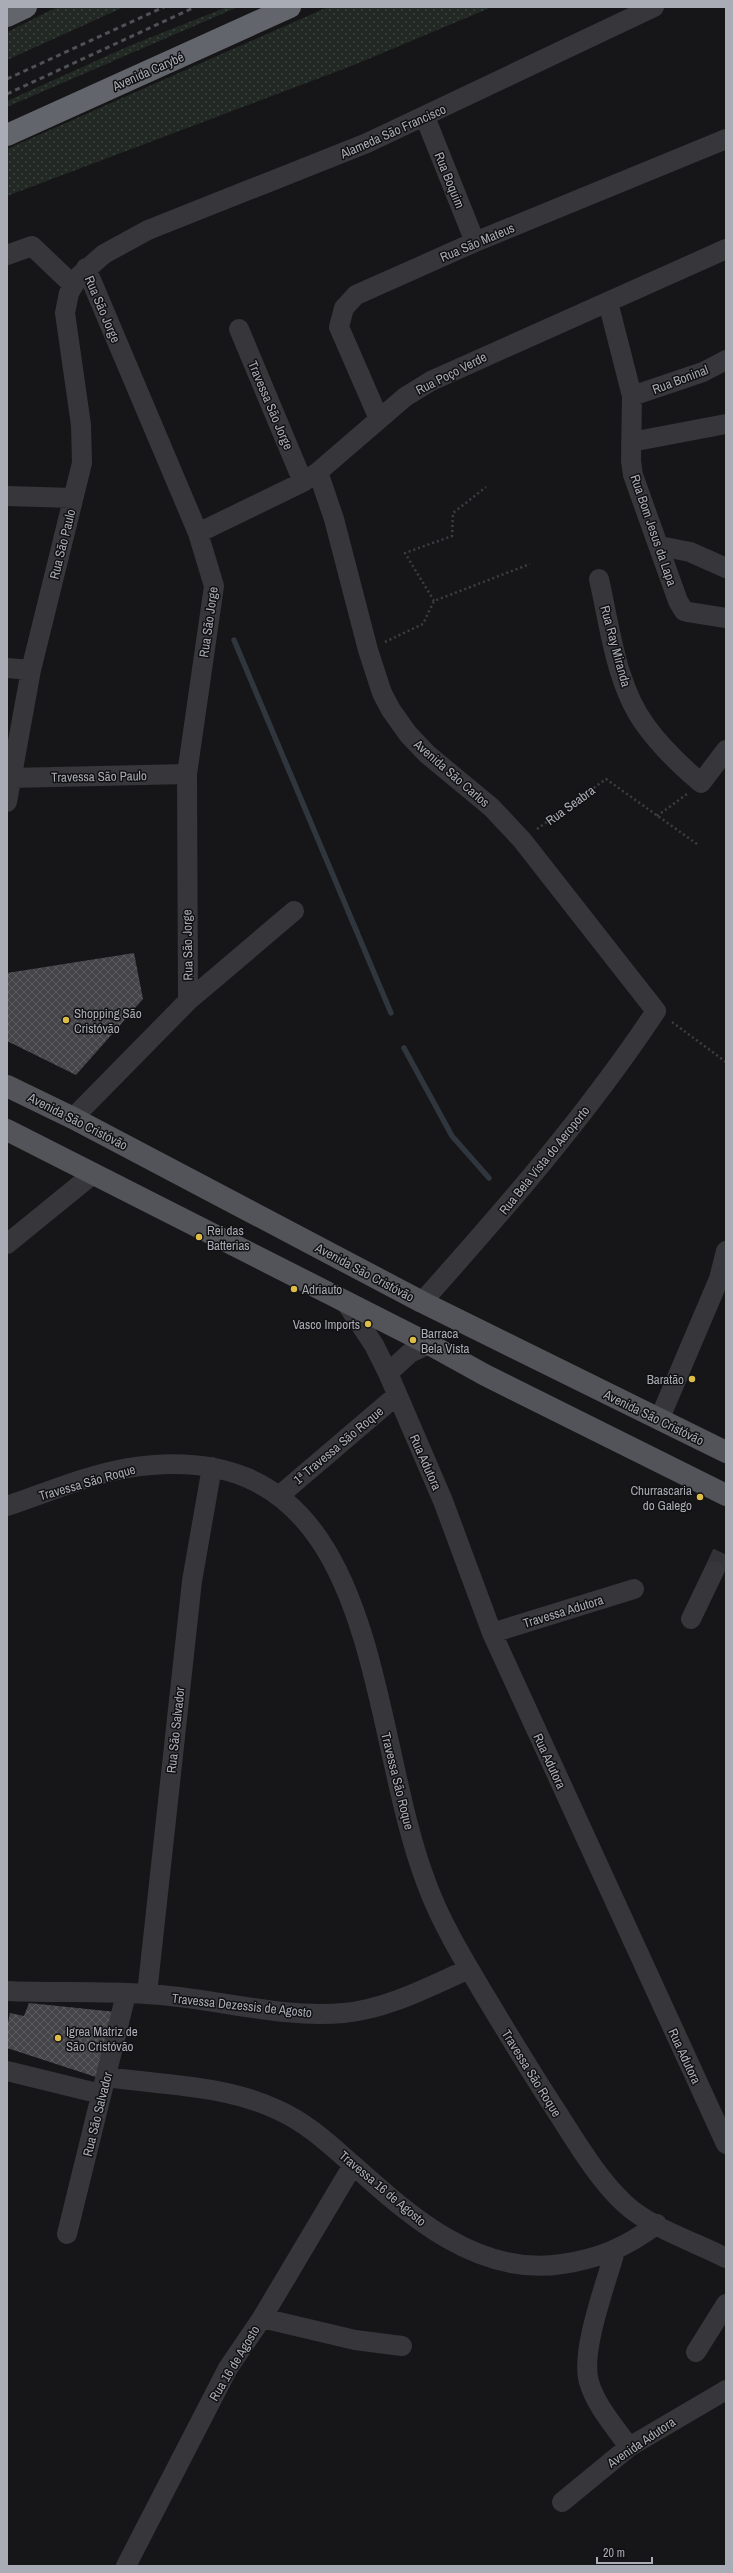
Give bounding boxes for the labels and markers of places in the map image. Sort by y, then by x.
place label: Shopping São Cristóvão [74,1005,142,1037]
marker: Shopping São Cristóvão [61,1015,71,1025]
place label: Rei das Batterias [207,1222,250,1254]
marker: Rei das Batterias [194,1232,204,1242]
place label: Adriauto [301,1281,342,1298]
marker: Adriauto [289,1284,299,1294]
place label: Vasco Imports [293,1316,360,1333]
marker: Vasco Imports [363,1319,373,1329]
place label: Barraca Bela Vista [421,1325,469,1357]
marker: Barraca Bela Vista [408,1335,418,1345]
place label: Baratão [647,1371,684,1388]
marker: Baratão [687,1374,697,1384]
place label: Churrascaria do Galego [630,1482,692,1514]
marker: Churrascaria do Galego [695,1492,705,1502]
place label: Igrea Matriz de São Cristóvão [66,2023,138,2055]
marker: Igrea Matriz de São Cristóvão [53,2033,63,2043]

